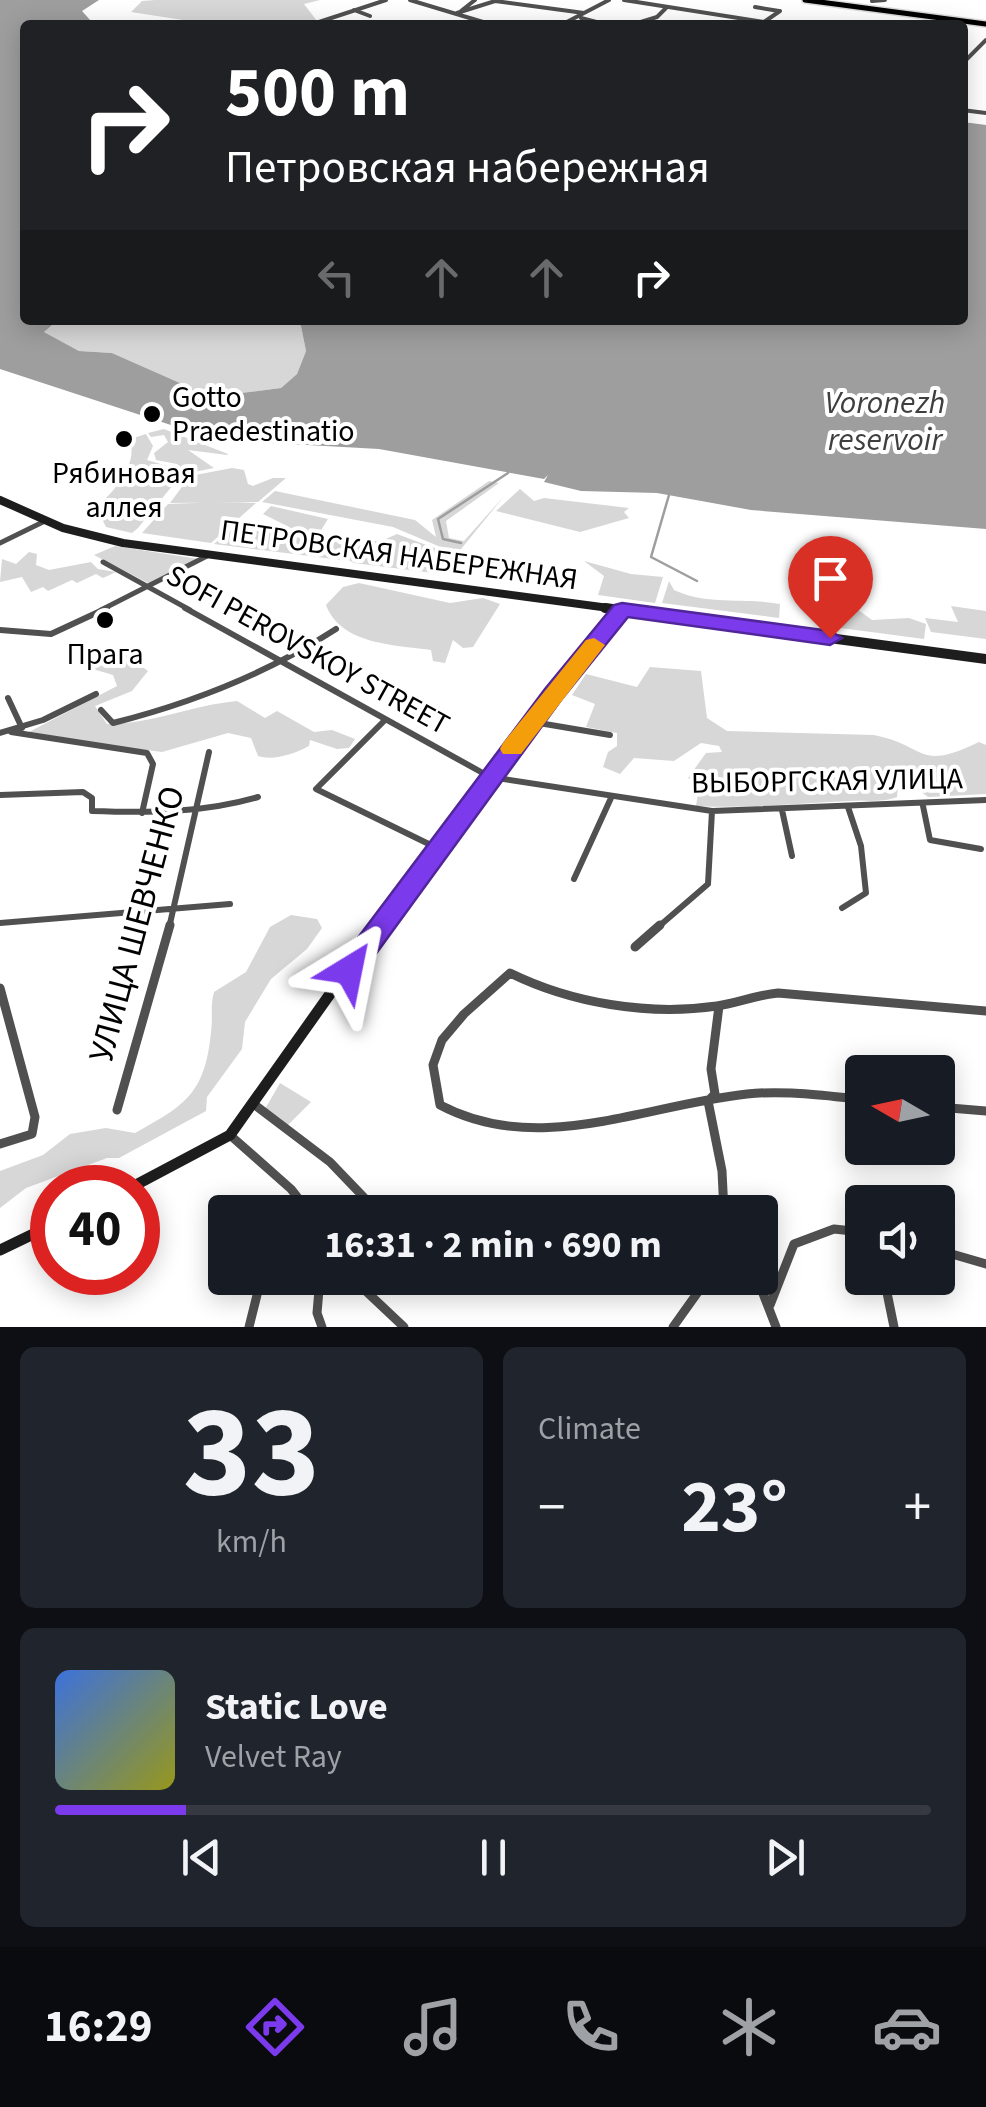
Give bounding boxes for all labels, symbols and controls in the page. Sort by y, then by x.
text: 500 m [225,43,410,143]
icon: right [60,60,190,190]
text: Петровская набережная [225,136,710,200]
icon: left [309,250,364,305]
icon: ahead [414,250,469,305]
icon: ahead [519,250,574,305]
icon: right [624,250,679,305]
place label: Gotto Praedestinatio [172,376,355,453]
water label: Voronezh reservoir [825,380,945,463]
marker: Gotto Praedestinatio [141,403,163,425]
marker: Рябиновая аллея [113,428,135,450]
place label: Рябиновая аллея [52,452,196,529]
street label: ПЕТРОВСКАЯ НАБЕРЕЖНАЯ [218,509,580,601]
pin [788,536,873,639]
icon: arrive [803,551,858,606]
street label: SOFI PEROVSKOY STREET [159,554,457,746]
marker: Прага [94,609,116,631]
place label: Прага [66,633,144,676]
street label: ВЫБОРГСКАЯ УЛИЦА [691,757,964,805]
street label: УЛИЦА ШЕВЧЕНКО [76,781,198,1067]
position arrow [297,918,401,1022]
north arrow [845,1055,955,1165]
map controls [845,1055,955,1295]
speed limit sign: 40 [30,1165,160,1295]
button: sound [845,1185,955,1295]
text: 16:31 · 2 min · 690 m [324,1218,662,1272]
text: 33 [183,1361,320,1546]
text: Climate [538,1406,641,1452]
text: 23° [681,1454,788,1561]
text: − [538,1469,565,1547]
text: + [904,1469,931,1547]
text: km/h [216,1519,287,1565]
text: Static Love [205,1680,388,1734]
text: Velvet Ray [205,1734,342,1780]
icon: previous [174,1830,229,1885]
icon: pause [466,1830,521,1885]
icon: next [758,1830,813,1885]
icon: directions [240,1992,310,2062]
icon: music [398,1992,468,2062]
icon: phone [556,1992,626,2062]
icon: climate [714,1992,784,2062]
icon: car [872,1992,942,2062]
text: 16:29 [44,1995,153,2059]

